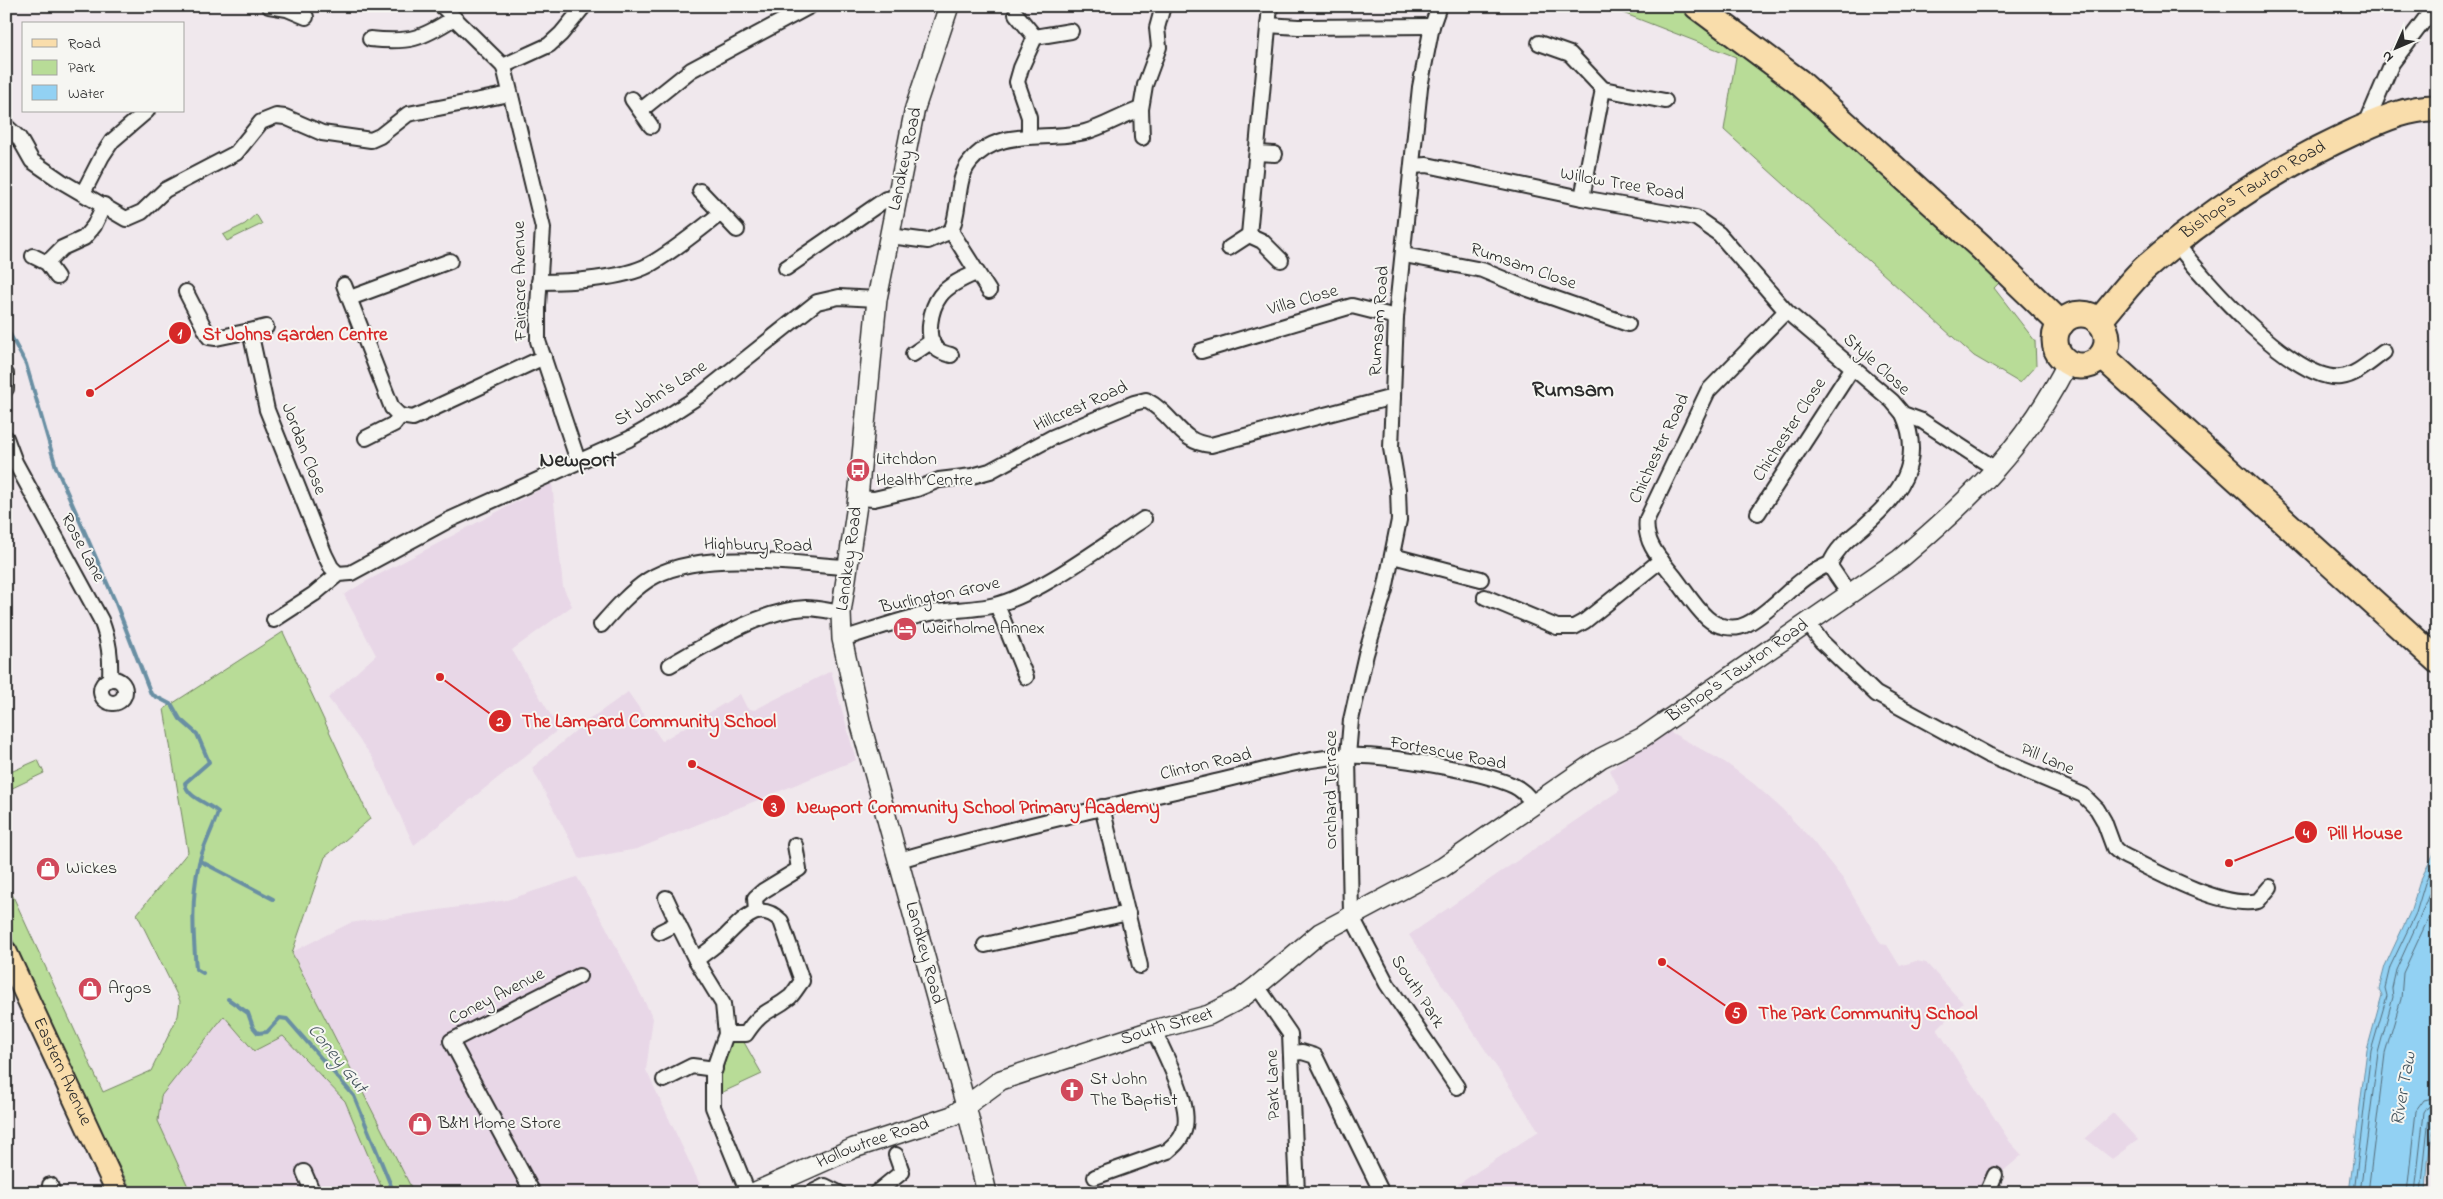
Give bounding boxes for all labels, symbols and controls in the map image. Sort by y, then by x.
legend [22,22,185,112]
north arrow [2370,22,2420,72]
text: Road [68,33,101,55]
text: N [2377,45,2399,67]
text: Park [68,57,96,79]
text: Water [68,83,104,105]
street label: Landkey Road [882,105,930,213]
street label: Bishop's Tawton Road [2175,135,2331,247]
street label: Willow Tree Road [1558,161,1686,209]
street label: Fairacre Avenue [507,220,535,342]
street label: Rumsam Close [1466,237,1581,298]
street label: Rumsam Road [1363,265,1397,377]
street label: Villa Close [1264,278,1342,324]
callout: St Johns Garden Centre [167,316,397,350]
text: St Johns Garden Centre [202,322,388,349]
text: 1 [178,323,183,345]
street label: Style Close [1837,328,1916,403]
street label: St John's Lane [609,354,713,434]
street label: Chichester Close [1747,372,1834,487]
street label: Hillcrest Road [1030,375,1132,439]
district label: Rumsam [1532,375,1614,407]
street label: Chichester Road [1623,390,1697,508]
street label: Jordan Close [274,399,333,500]
district label: Newport [540,445,617,477]
place label: Litchdon Health Centre [876,447,974,494]
bus stop icon: Litchdon Health Centre [845,457,871,483]
street label: Landkey Road [830,505,870,613]
street label: Rose Lane [53,509,111,588]
street label: Highbury Road [703,532,813,561]
street label: Burlington Grove [877,570,1003,623]
street label: Bishop's Tawton Road [1661,613,1814,730]
hotel icon: Weirholme Annex [892,616,918,642]
place label: Weirholme Annex [922,616,1045,642]
callout: The Lampard Community School [487,704,786,738]
text: The Lampard Community School [522,709,776,738]
text: 2 [495,711,504,733]
street label: Orchard Terrace [1319,729,1345,850]
street label: Fortescue Road [1387,730,1509,778]
street label: Pill Lane [2016,737,2079,783]
street label: Clinton Road [1158,742,1254,788]
callout: Newport Community School Primary Academy [761,789,1170,823]
text: Newport Community School Primary Academy [796,795,1160,824]
text: 3 [770,797,777,819]
callout: Pill House [2293,815,2412,849]
text: Pill House [2328,821,2403,848]
text: 4 [2302,823,2310,845]
shop icon: Wickes [35,856,61,882]
place label: Wickes [66,856,117,882]
street label: Landkey Road [897,899,950,1007]
street label: South Park [1384,950,1451,1034]
street label: Coney Avenue [445,961,550,1032]
shop icon: Argos [77,976,103,1002]
place label: Argos [108,976,151,1003]
callout: The Park Community School [1723,996,1987,1030]
street label: South Street [1117,1001,1219,1053]
text: The Park Community School [1758,1001,1978,1030]
text: 5 [1732,1003,1741,1025]
street label: Eastern Avenue [25,1013,98,1131]
water label: Coney Gut [301,1018,374,1101]
street label: Park Lane [1260,1048,1288,1121]
water label: River Taw [2384,1049,2424,1128]
place label: St John The Baptist [1090,1067,1178,1114]
church icon: St John The Baptist [1059,1077,1085,1103]
shop icon: B&M Home Store [407,1111,433,1137]
place label: B&M Home Store [437,1111,562,1137]
street label: Hollowtree Road [813,1111,933,1176]

